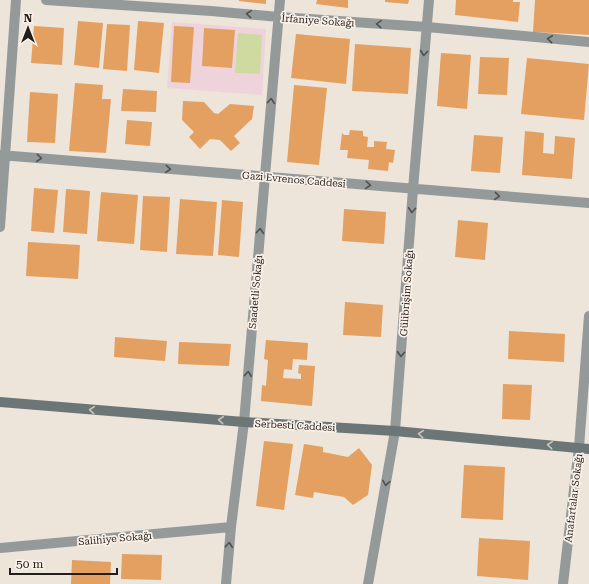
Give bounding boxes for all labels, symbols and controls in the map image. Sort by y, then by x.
north arrow [8,8,48,48]
one-way arrow [246,10,252,19]
text: N [24,12,33,25]
street label: İrfaniye Sokağı [281,12,355,29]
one-way arrow [376,19,382,28]
one-way arrow [547,34,553,43]
one-way arrow [420,50,429,56]
one-way arrow [267,98,276,104]
one-way arrow [36,153,42,162]
one-way arrow [165,164,171,173]
street label: Gazi Evrenos Caddesi [242,169,346,190]
one-way arrow [365,180,371,189]
one-way arrow [494,191,500,200]
one-way arrow [407,207,416,213]
one-way arrow [256,228,265,234]
street label: Gülibrişim Sokağı [398,249,415,337]
street label: Saadetli Sokağı [247,255,264,329]
one-way arrow [397,351,406,357]
one-way arrow [244,371,253,377]
one-way arrow [89,405,95,414]
one-way arrow [218,416,224,425]
street label: Serbesti Caddesi [254,418,336,433]
one-way arrow [418,429,424,438]
one-way arrow [547,441,553,450]
street label: Anafartalar Sokağı [563,453,584,543]
one-way arrow [382,480,391,486]
street label: Salihiye Sokağı [78,530,152,547]
one-way arrow [225,542,234,548]
scale bar [10,550,117,576]
text: 50 m [16,557,43,571]

